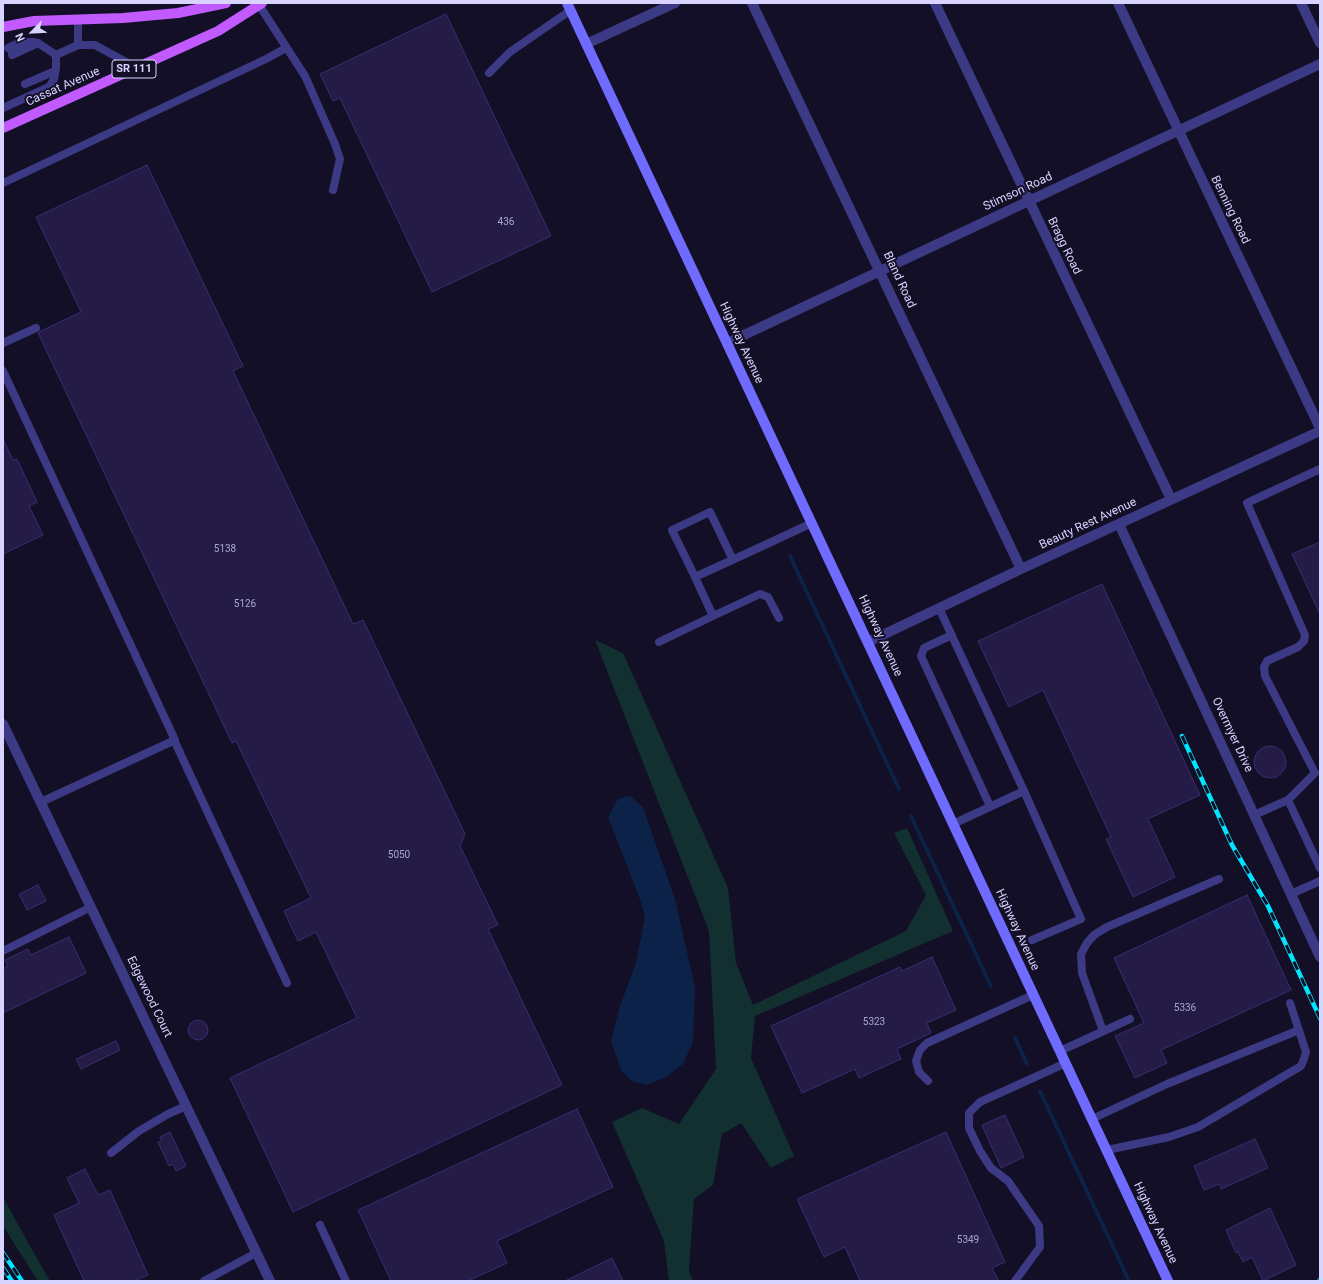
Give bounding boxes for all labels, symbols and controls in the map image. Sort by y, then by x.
north arrow [12,12,52,52]
text: N [13,31,28,43]
road number: SR 111 [112,60,156,78]
street label: Cassat Avenue [24,64,102,110]
street label: Stimson Road [981,170,1055,214]
street label: Benning Road [1207,174,1253,246]
street label: Bragg Road [1044,215,1084,277]
house number: 436 [498,216,514,228]
street label: Bland Road [880,249,918,311]
street label: Highway Avenue [716,300,766,386]
street label: Beauty Rest Avenue [1037,495,1139,553]
house number: 5138 [214,543,236,555]
street label: Highway Avenue [855,593,905,679]
house number: 5126 [234,598,256,610]
street label: Overmyer Drive [1208,695,1256,775]
house number: 5050 [388,849,410,861]
street label: Highway Avenue [992,887,1042,973]
street label: Edgewood Court [123,954,175,1040]
house number: 5336 [1174,1002,1196,1014]
house number: 5323 [863,1016,885,1028]
street label: Highway Avenue [1130,1180,1180,1266]
house number: 5349 [957,1234,979,1246]

